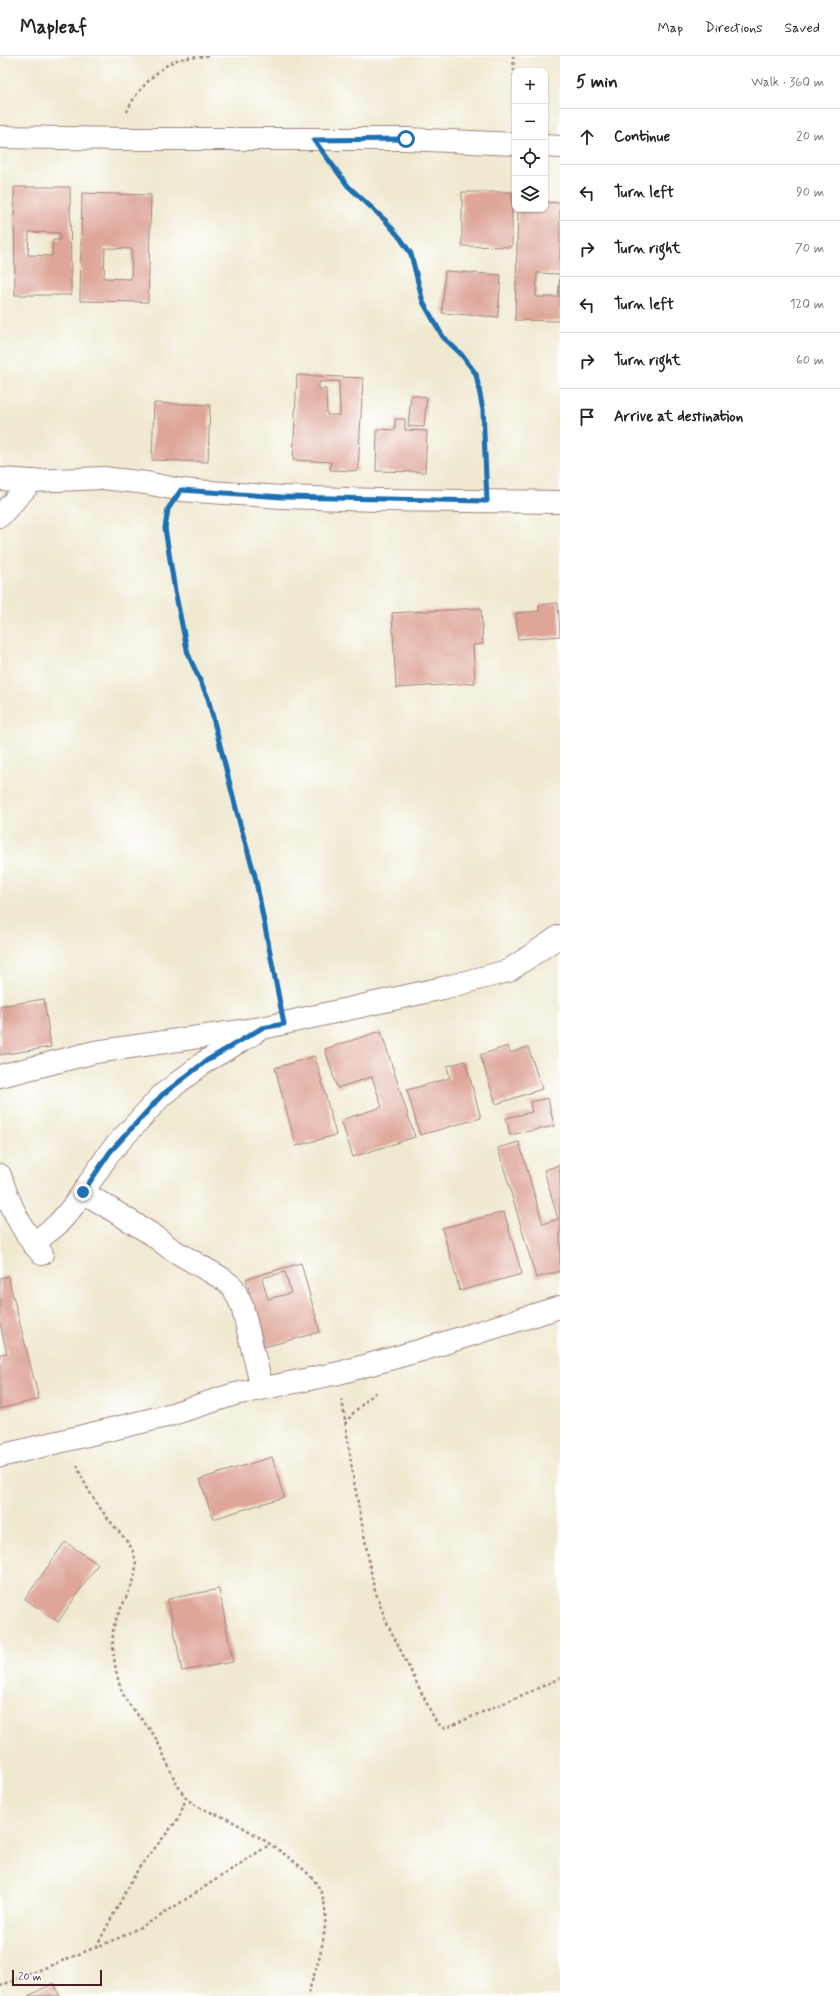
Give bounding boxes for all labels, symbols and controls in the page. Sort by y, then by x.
text: Mapleaf [20,15,87,40]
text: Map [657,19,683,37]
text: Directions [705,19,763,37]
text: Saved [785,19,820,37]
map controls [512,68,548,212]
button: + [512,68,548,104]
text: 5 min [576,71,618,93]
text: Walk · 360 m [751,74,824,91]
button: − [512,104,548,140]
icon: ahead [576,126,598,148]
text: Continue [614,127,670,147]
text: 20 m [796,128,824,145]
route start [397,130,415,148]
button: locate [512,140,548,176]
button: layers [512,176,548,212]
icon: left [576,182,598,204]
text: Turn left [614,183,674,203]
text: 90 m [796,184,824,201]
icon: right [576,238,598,260]
text: Turn right [614,239,681,259]
text: 70 m [795,240,824,257]
icon: left [576,294,598,316]
text: Turn left [614,295,674,315]
text: 120 m [790,296,824,313]
icon: right [576,350,598,372]
text: Turn right [614,351,681,371]
text: 60 m [796,352,824,369]
icon: arrive [576,406,598,428]
text: Arrive at destination [614,407,743,427]
route end [74,1183,92,1201]
scale bar [12,1968,102,1987]
text: 20 m [18,1970,41,1984]

